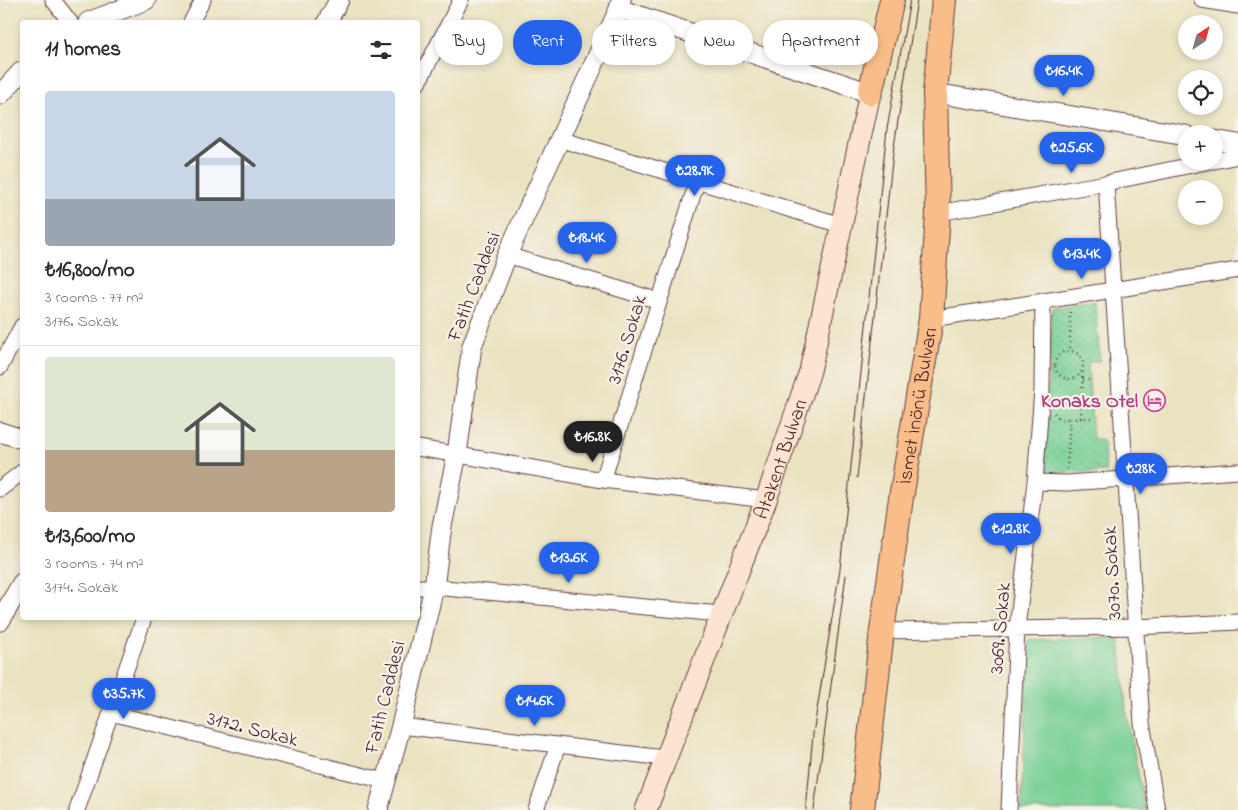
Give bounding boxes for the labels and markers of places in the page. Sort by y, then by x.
pin: ₺16.4K [1023,54,1105,97]
pin: ₺25.6K [1031,132,1113,174]
pin: ₺28.9K [654,154,736,197]
pin: ₺18.4K [546,222,628,264]
pin: ₺13.4K [1041,238,1123,280]
place label: Konaks Otel [1041,388,1138,417]
hotel icon: Konaks Otel [1142,388,1166,412]
pin: ₺16.8K [552,420,634,463]
pin: ₺28K [1111,452,1171,495]
pin: ₺12.8K [970,512,1052,555]
pin: ₺13.6K [528,542,610,584]
pin: ₺35.7K [83,678,165,720]
pin: ₺14.6K [494,684,576,727]

